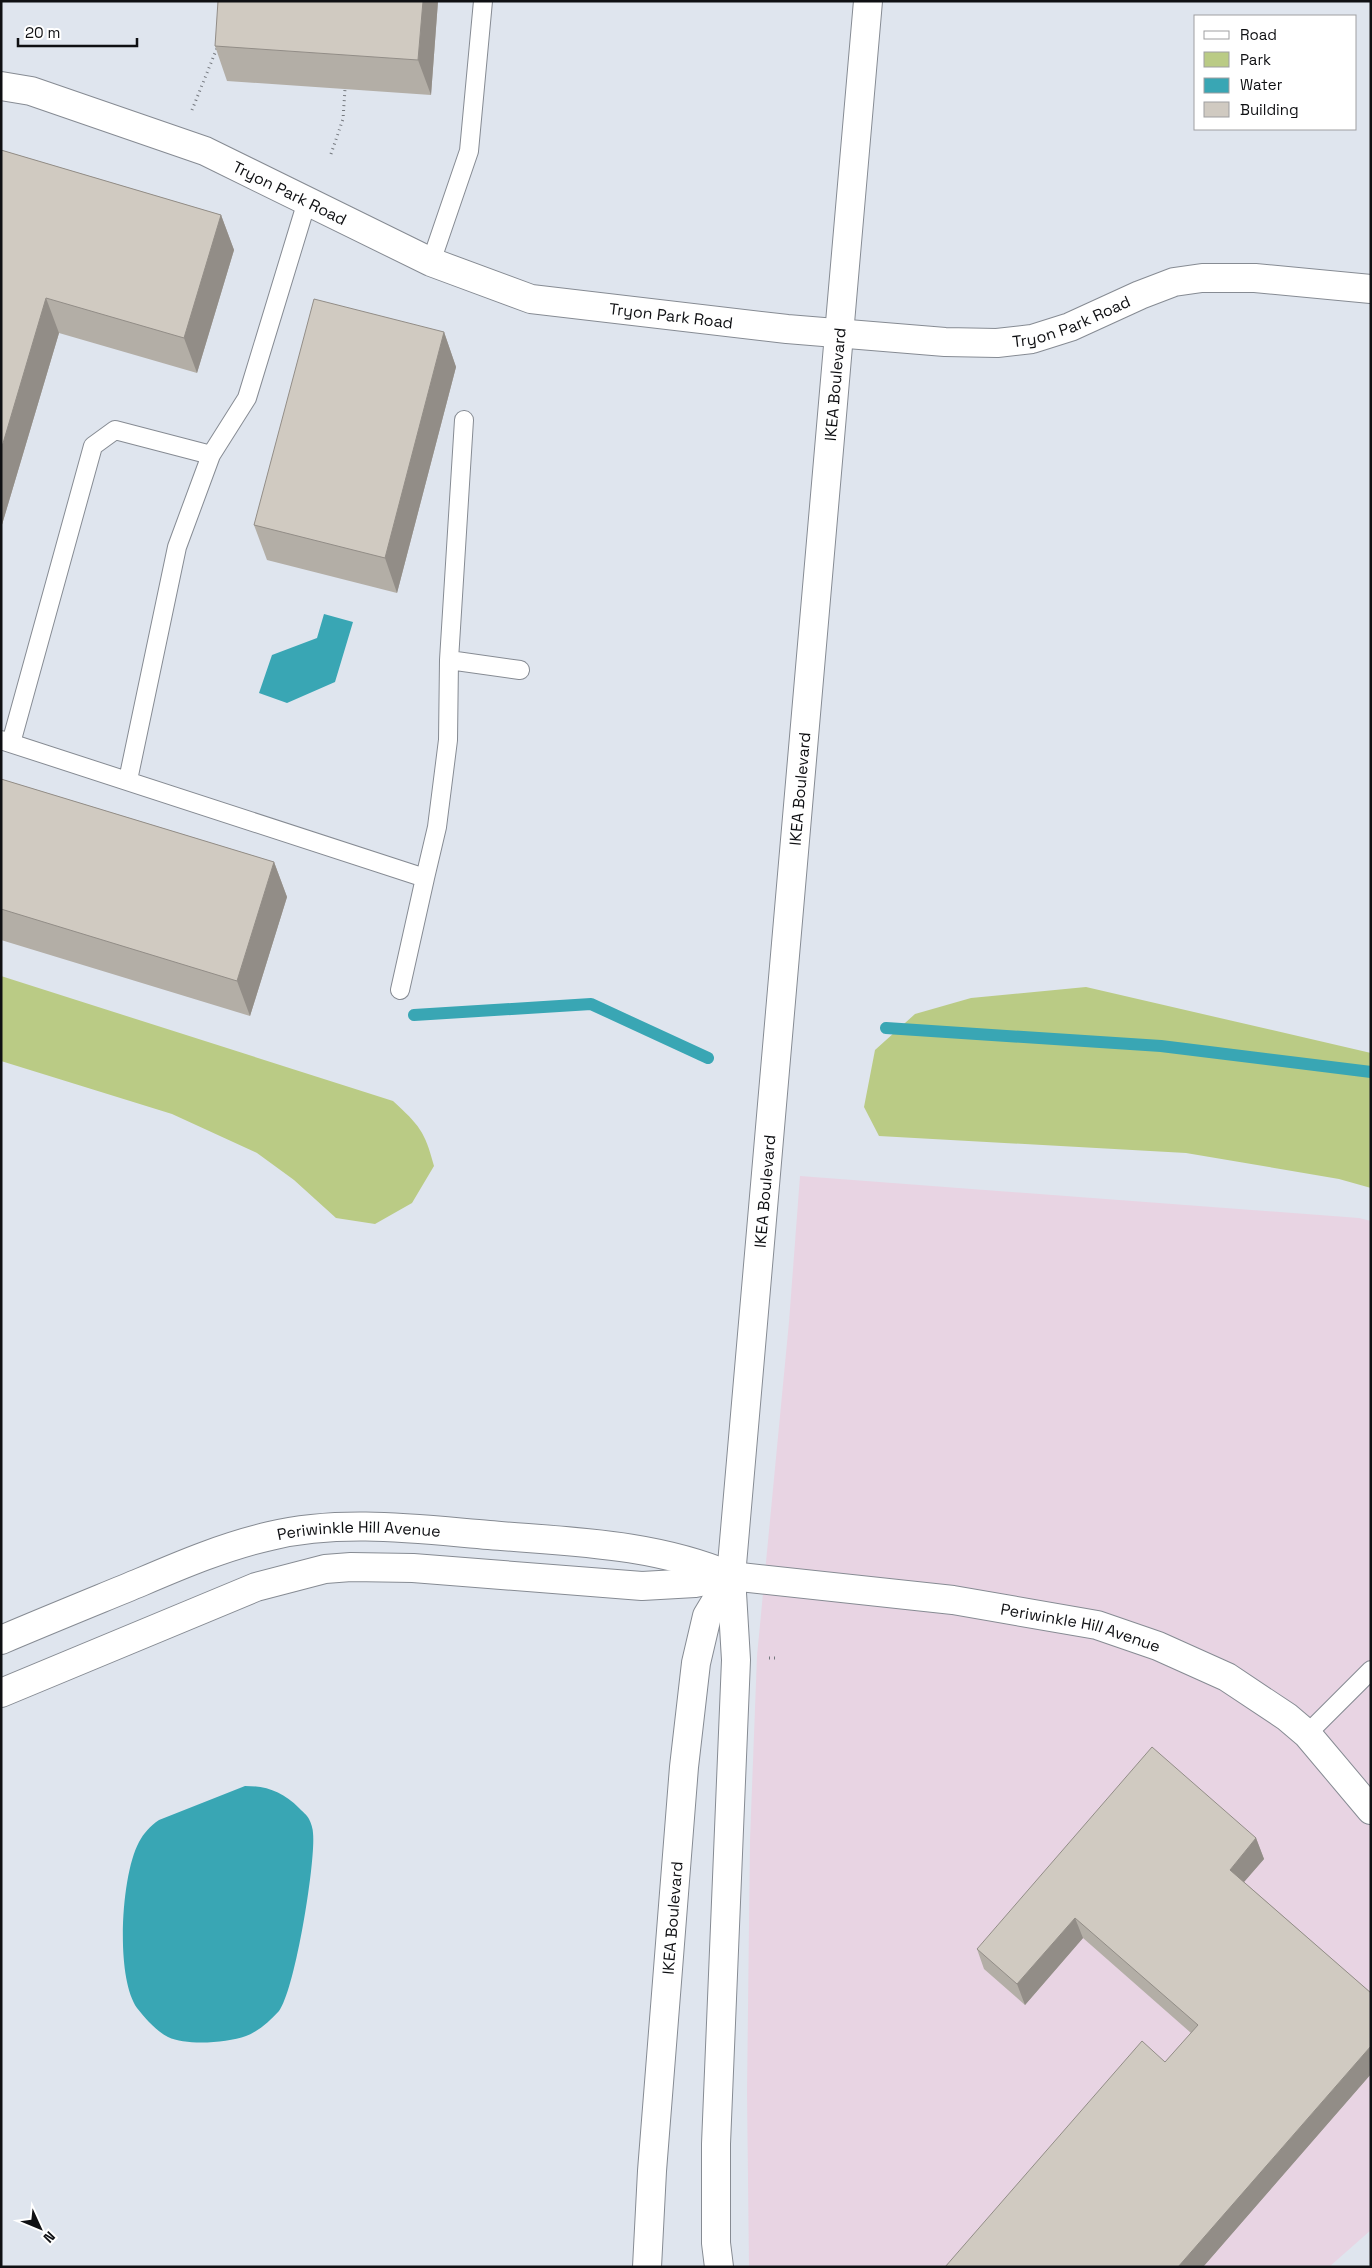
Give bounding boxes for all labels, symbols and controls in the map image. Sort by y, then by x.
scale bar [18,15,136,47]
legend [1194,15,1357,130]
text: 20 m [25,23,60,42]
text: Road [1240,25,1277,44]
text: Park [1240,50,1271,69]
text: Water [1240,75,1283,94]
text: Building [1240,100,1299,119]
street label: Tryon Park Road [229,156,350,230]
street label: Tryon Park Road [1011,290,1134,352]
street label: Tryon Park Road [608,298,734,333]
street label: IKEA Boulevard [819,327,850,442]
street label: IKEA Boulevard [784,731,815,846]
street label: IKEA Boulevard [749,1134,780,1249]
street label: Periwinkle Hill Avenue [275,1516,442,1545]
street label: Periwinkle Hill Avenue [999,1598,1163,1657]
street label: IKEA Boulevard [657,1860,687,1975]
north arrow [15,2203,65,2253]
text: N [40,2227,59,2247]

